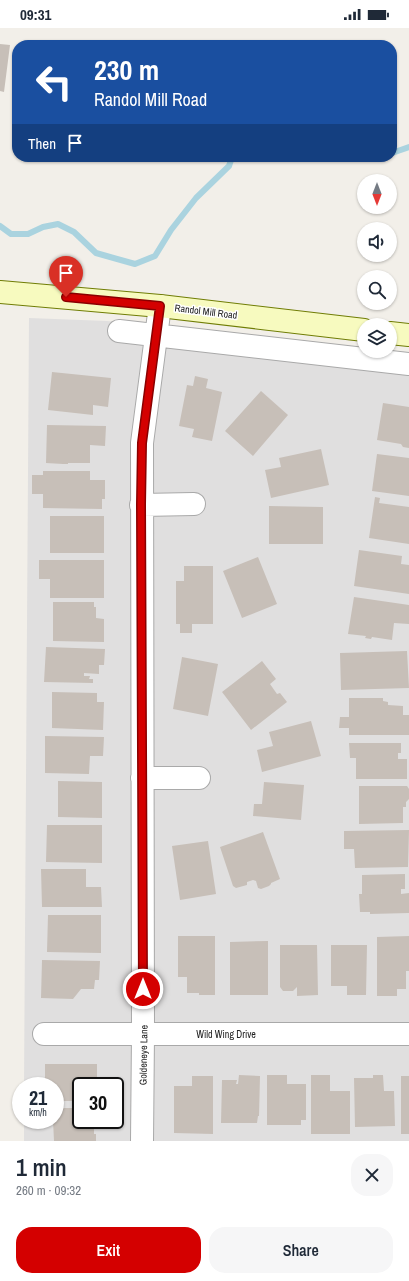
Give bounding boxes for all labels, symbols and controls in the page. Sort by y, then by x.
text: 09:31 [20,4,51,25]
text: 230 m [94,51,159,89]
icon: left [28,56,80,108]
text: Randol Mill Road [94,87,207,112]
icon: arrive [64,132,86,154]
text: Then [28,133,56,154]
north arrow [357,174,397,214]
map controls [357,174,397,358]
button: sound [357,222,397,262]
pin [49,256,83,297]
icon: arrive [55,262,77,284]
button: search [357,270,397,310]
street label: Randol Mill Road [174,301,238,322]
button: layers [357,318,397,358]
position arrow [122,968,164,1010]
street label: Goldeneye Lane [136,1024,151,1085]
street label: Wild Wing Drive [196,1028,256,1041]
speed limit sign: 30 [72,1077,124,1129]
text: 21 [29,1084,47,1111]
text: km/h [29,1106,47,1119]
text: 1 min [16,1151,67,1183]
button: close [351,1154,393,1196]
text: 260 m · 09:32 [16,1182,81,1199]
button: Exit [16,1227,201,1273]
button: Share [209,1227,393,1273]

